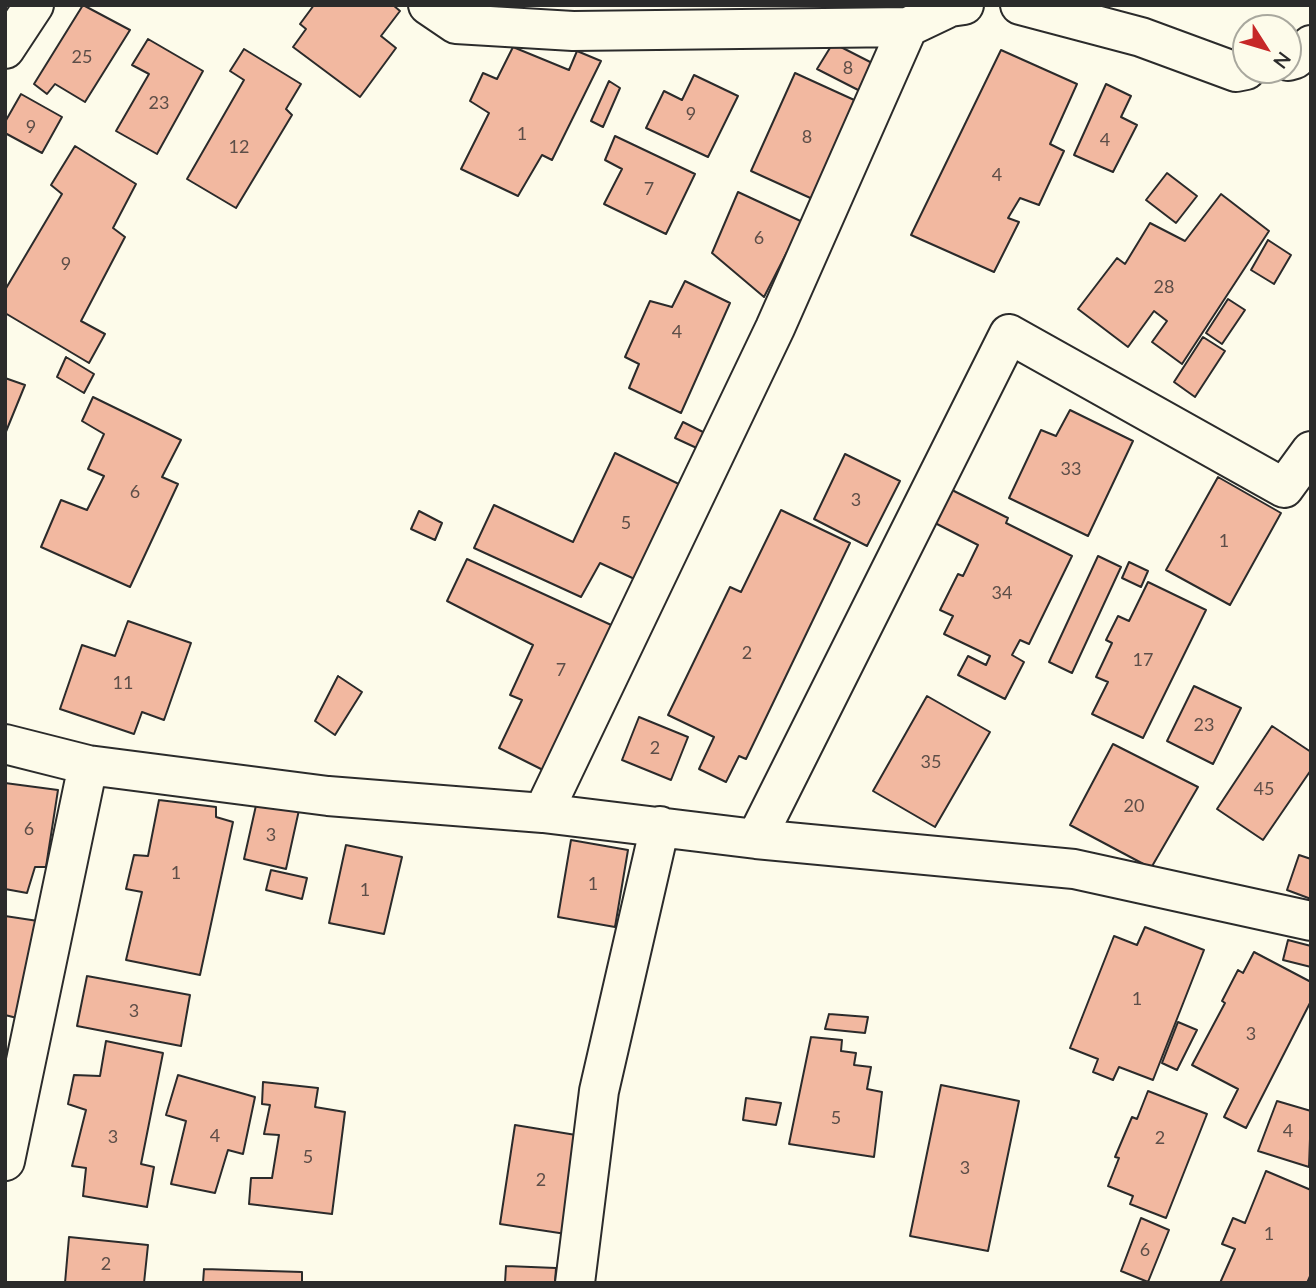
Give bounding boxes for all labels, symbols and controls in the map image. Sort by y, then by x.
north arrow [1232,14,1302,84]
house number: 25 [72,46,92,68]
text: N [1269,48,1296,73]
house number: 8 [843,57,853,79]
house number: 23 [149,92,169,114]
house number: 9 [686,103,696,125]
house number: 9 [26,116,36,138]
house number: 1 [517,123,527,145]
house number: 8 [802,126,812,148]
house number: 4 [1100,129,1110,151]
house number: 12 [229,136,249,158]
house number: 4 [992,164,1002,186]
house number: 7 [644,178,654,200]
house number: 6 [754,227,764,249]
house number: 9 [61,253,71,275]
house number: 28 [1154,276,1174,298]
house number: 4 [672,321,682,343]
house number: 33 [1061,458,1081,480]
house number: 6 [130,481,140,503]
house number: 3 [851,489,861,511]
house number: 5 [621,512,631,534]
house number: 1 [1219,530,1229,552]
house number: 34 [992,582,1012,604]
house number: 2 [742,642,752,664]
house number: 17 [1133,649,1153,671]
house number: 7 [556,659,566,681]
house number: 11 [113,672,133,694]
house number: 23 [1194,714,1214,736]
house number: 2 [650,737,660,759]
house number: 35 [921,751,941,773]
house number: 45 [1254,778,1274,800]
house number: 20 [1124,795,1144,817]
house number: 6 [24,818,34,840]
house number: 3 [266,824,276,846]
house number: 1 [171,862,181,884]
house number: 1 [588,873,598,895]
house number: 1 [360,879,370,901]
house number: 1 [1132,988,1142,1010]
house number: 3 [129,1000,139,1022]
house number: 3 [1246,1023,1256,1045]
house number: 5 [831,1107,841,1129]
house number: 4 [1283,1120,1293,1142]
house number: 4 [210,1125,220,1147]
house number: 3 [108,1126,118,1148]
house number: 2 [1155,1127,1165,1149]
house number: 5 [303,1146,313,1168]
house number: 3 [960,1157,970,1179]
house number: 2 [536,1169,546,1191]
house number: 1 [1264,1223,1274,1245]
house number: 6 [1140,1239,1150,1261]
house number: 2 [101,1253,111,1275]

